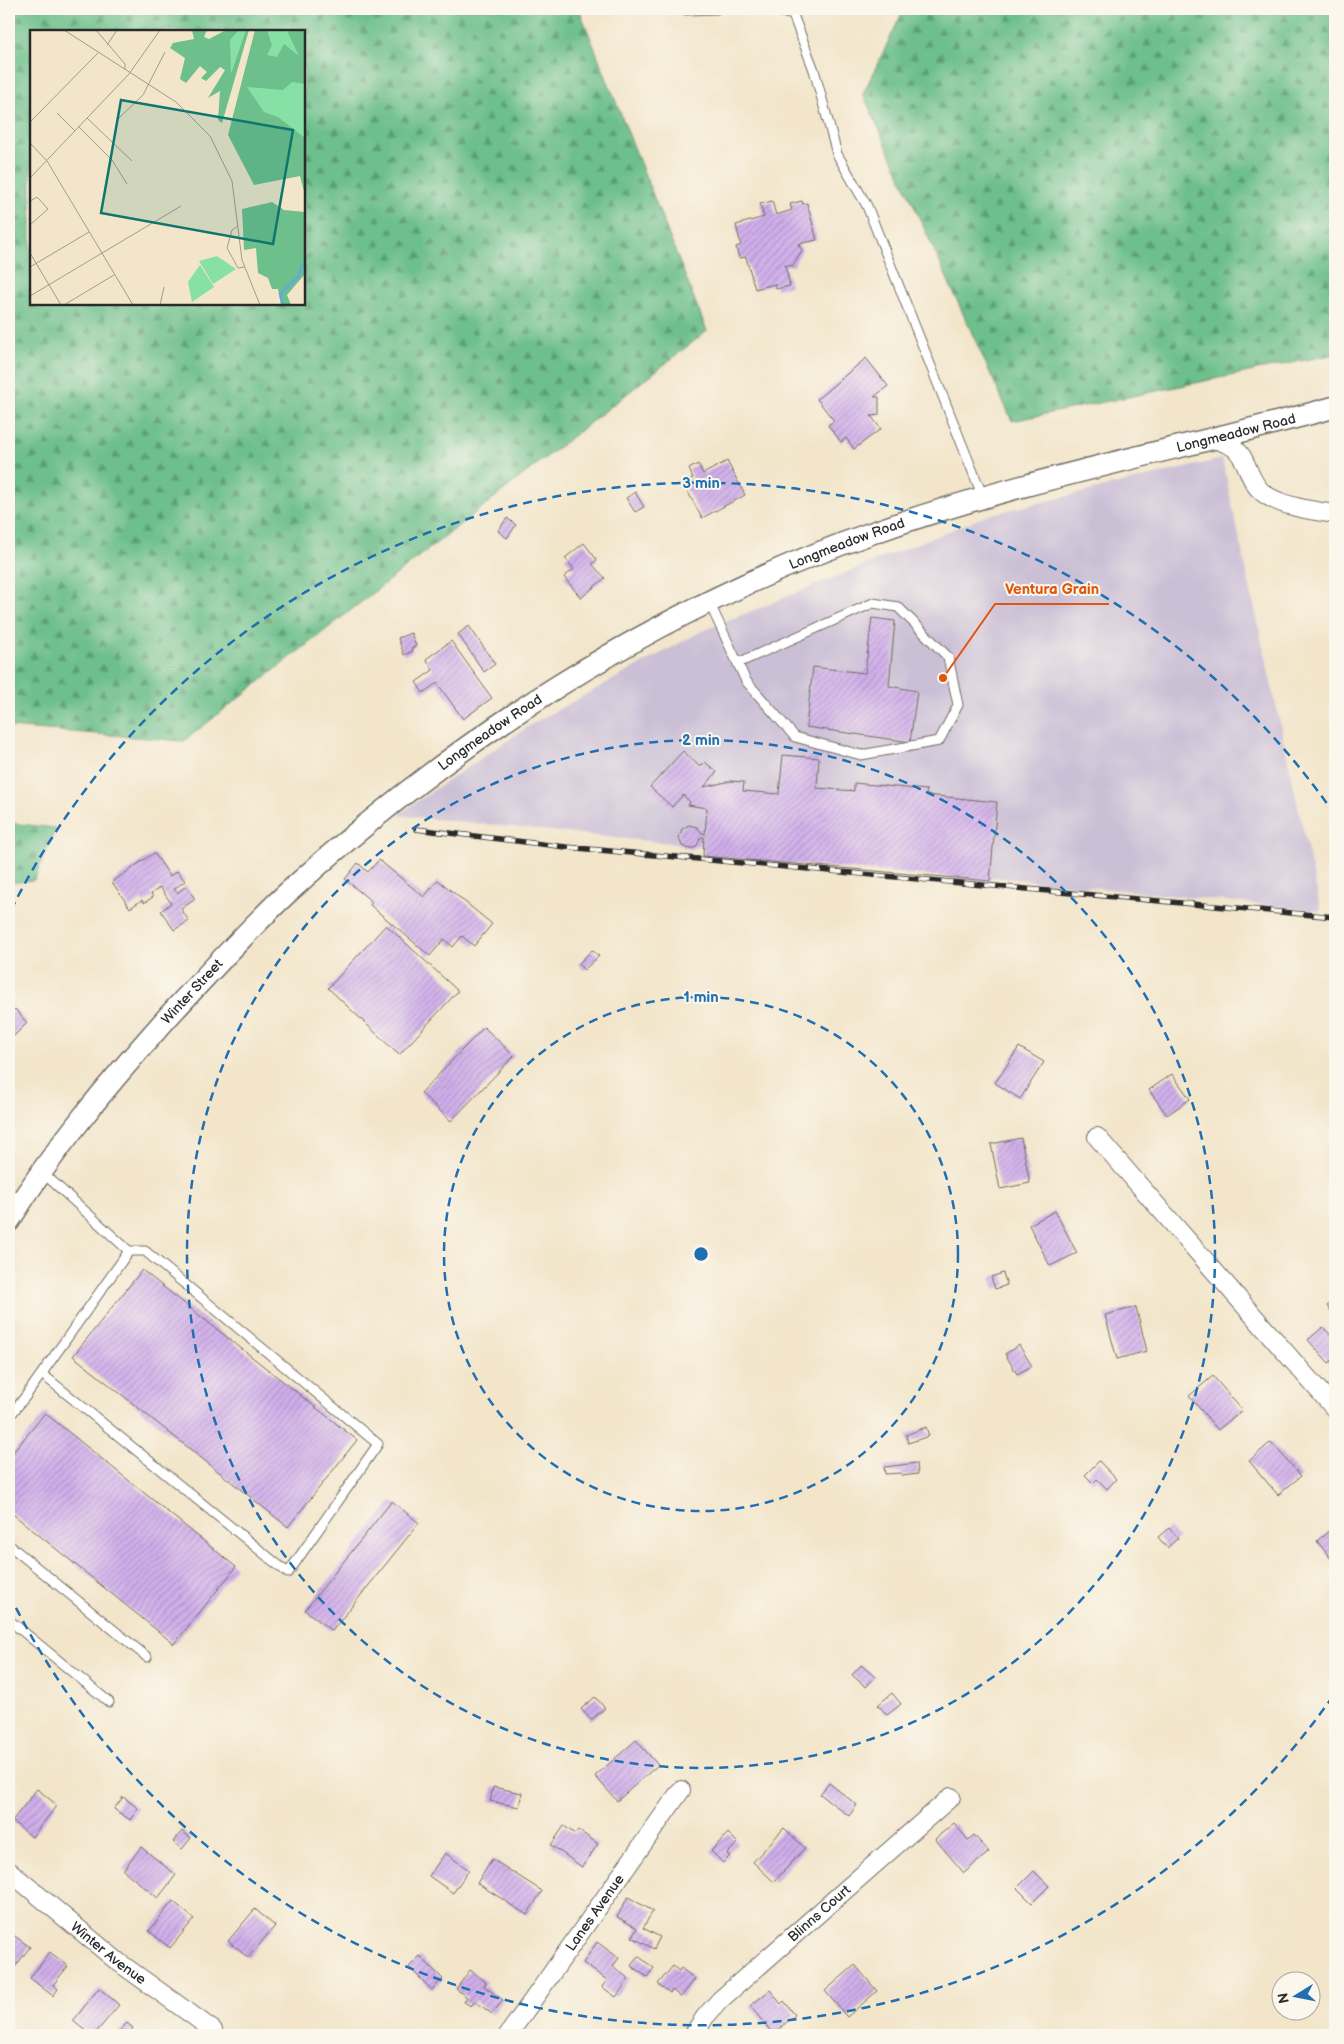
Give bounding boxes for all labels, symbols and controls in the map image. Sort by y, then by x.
inset map [30,30,305,305]
street label: Longmeadow Road [1175,410,1298,456]
text: 3 min [682,474,720,493]
street label: Longmeadow Road [786,514,907,573]
callout: Ventura Grain [995,574,1109,604]
text: Ventura Grain [1005,580,1099,599]
street label: Longmeadow Road [435,691,545,774]
text: 2 min [682,731,720,750]
street label: Winter Street [158,955,227,1028]
text: 1 min [683,988,719,1007]
centre of rings [692,1245,710,1263]
street label: Lanes Avenue [562,1871,628,1954]
street label: Blinns Court [784,1881,855,1945]
street label: Winter Avenue [67,1918,149,1988]
north arrow [1272,1972,1322,2022]
text: N [1274,1992,1293,2005]

